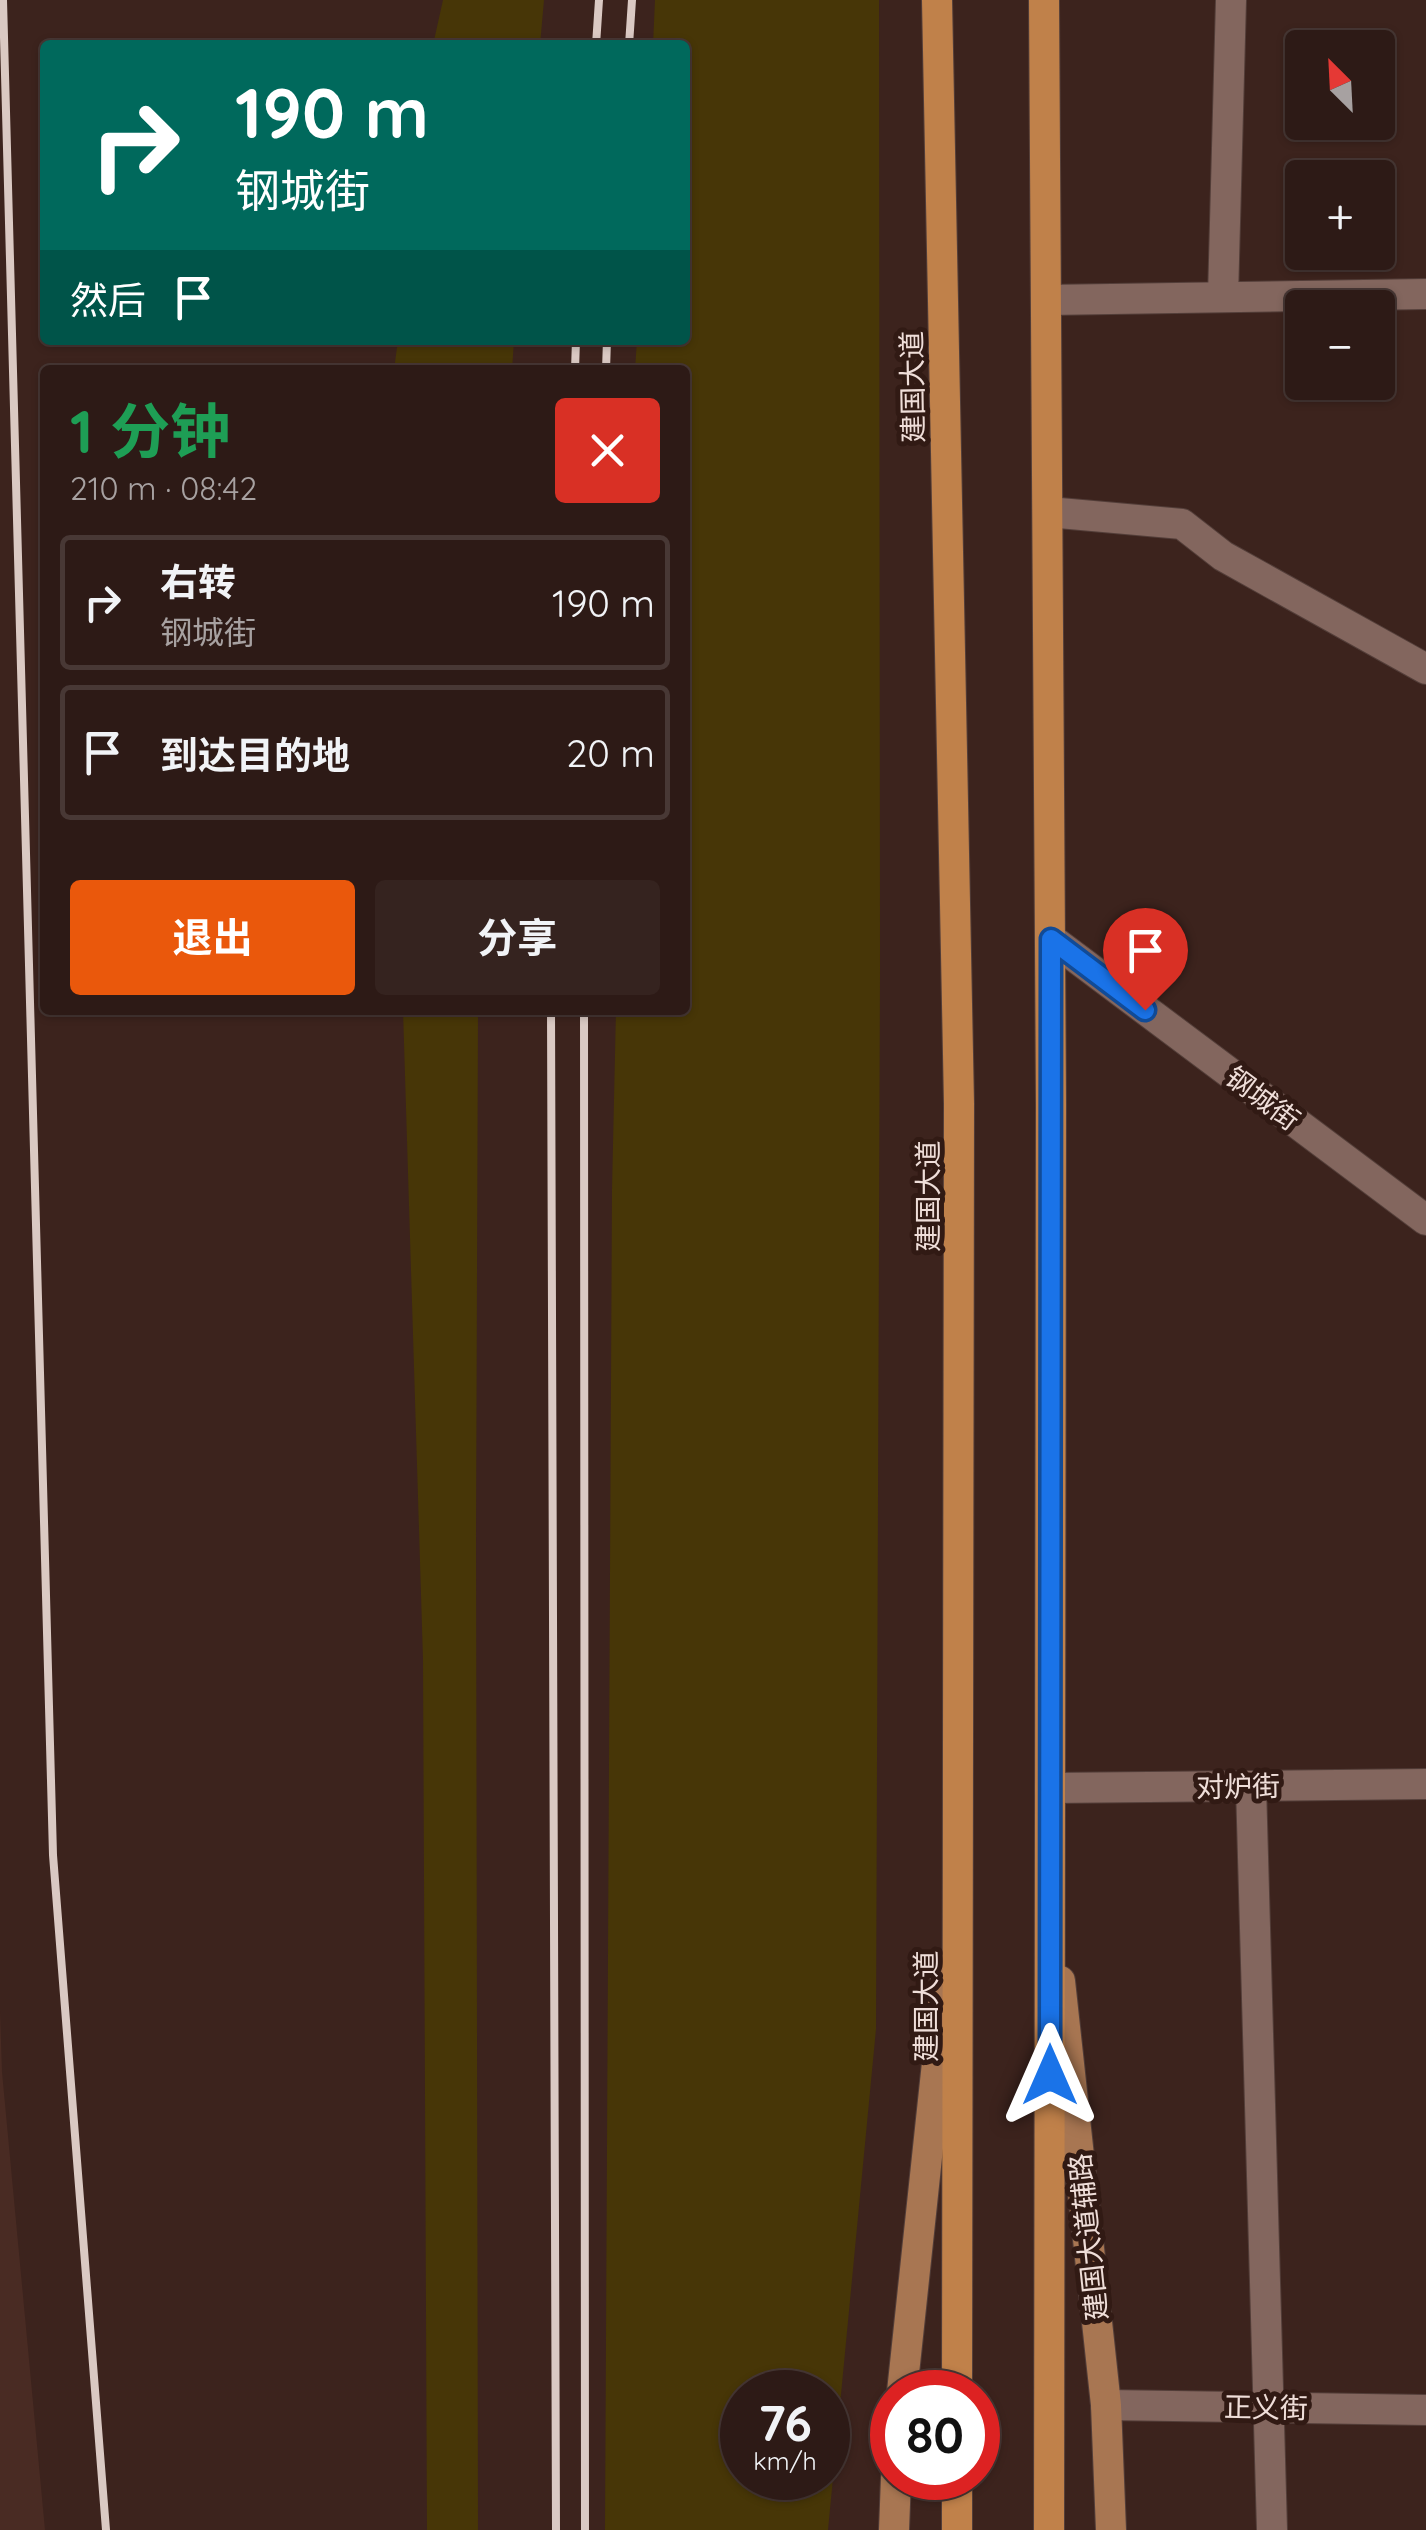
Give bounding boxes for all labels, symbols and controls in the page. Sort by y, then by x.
north arrow [1285,30,1395,140]
map controls [1285,30,1395,400]
text: 190 m [235,68,429,156]
icon: right [70,80,200,210]
button: + [1285,160,1395,270]
text: 钢城街 [235,162,370,218]
icon: arrive [166,270,221,325]
text: 然后 [70,276,146,324]
button: − [1285,290,1395,400]
street label: 建国大道 [894,331,930,443]
text: 1 分钟 [70,393,230,468]
button: close [555,398,660,503]
text: 210 m · 08:42 [70,468,257,508]
text: 右转 [160,558,236,606]
icon: right [75,575,130,630]
text: 190 m [552,579,655,627]
text: 钢城街 [160,612,256,652]
icon: arrive [75,725,130,780]
text: 20 m [566,729,655,777]
text: 到达目的地 [160,731,350,779]
button: 退出 [70,880,355,995]
button: 分享 [375,880,660,995]
pin [1103,908,1188,1011]
icon: arrive [1118,923,1173,978]
street label: 钢城街 [1219,1059,1307,1137]
street label: 建国大道 [910,1140,945,1252]
street label: 对炉街 [1196,1768,1280,1804]
street label: 建国大道 [908,1950,943,2062]
position arrow [998,2023,1102,2127]
street label: 建国大道辅路 [1062,2152,1114,2322]
speed limit sign: 80 [870,2370,1000,2500]
street label: 正义街 [1224,2389,1308,2425]
text: 76 [758,2391,812,2454]
text: km/h [753,2445,817,2476]

